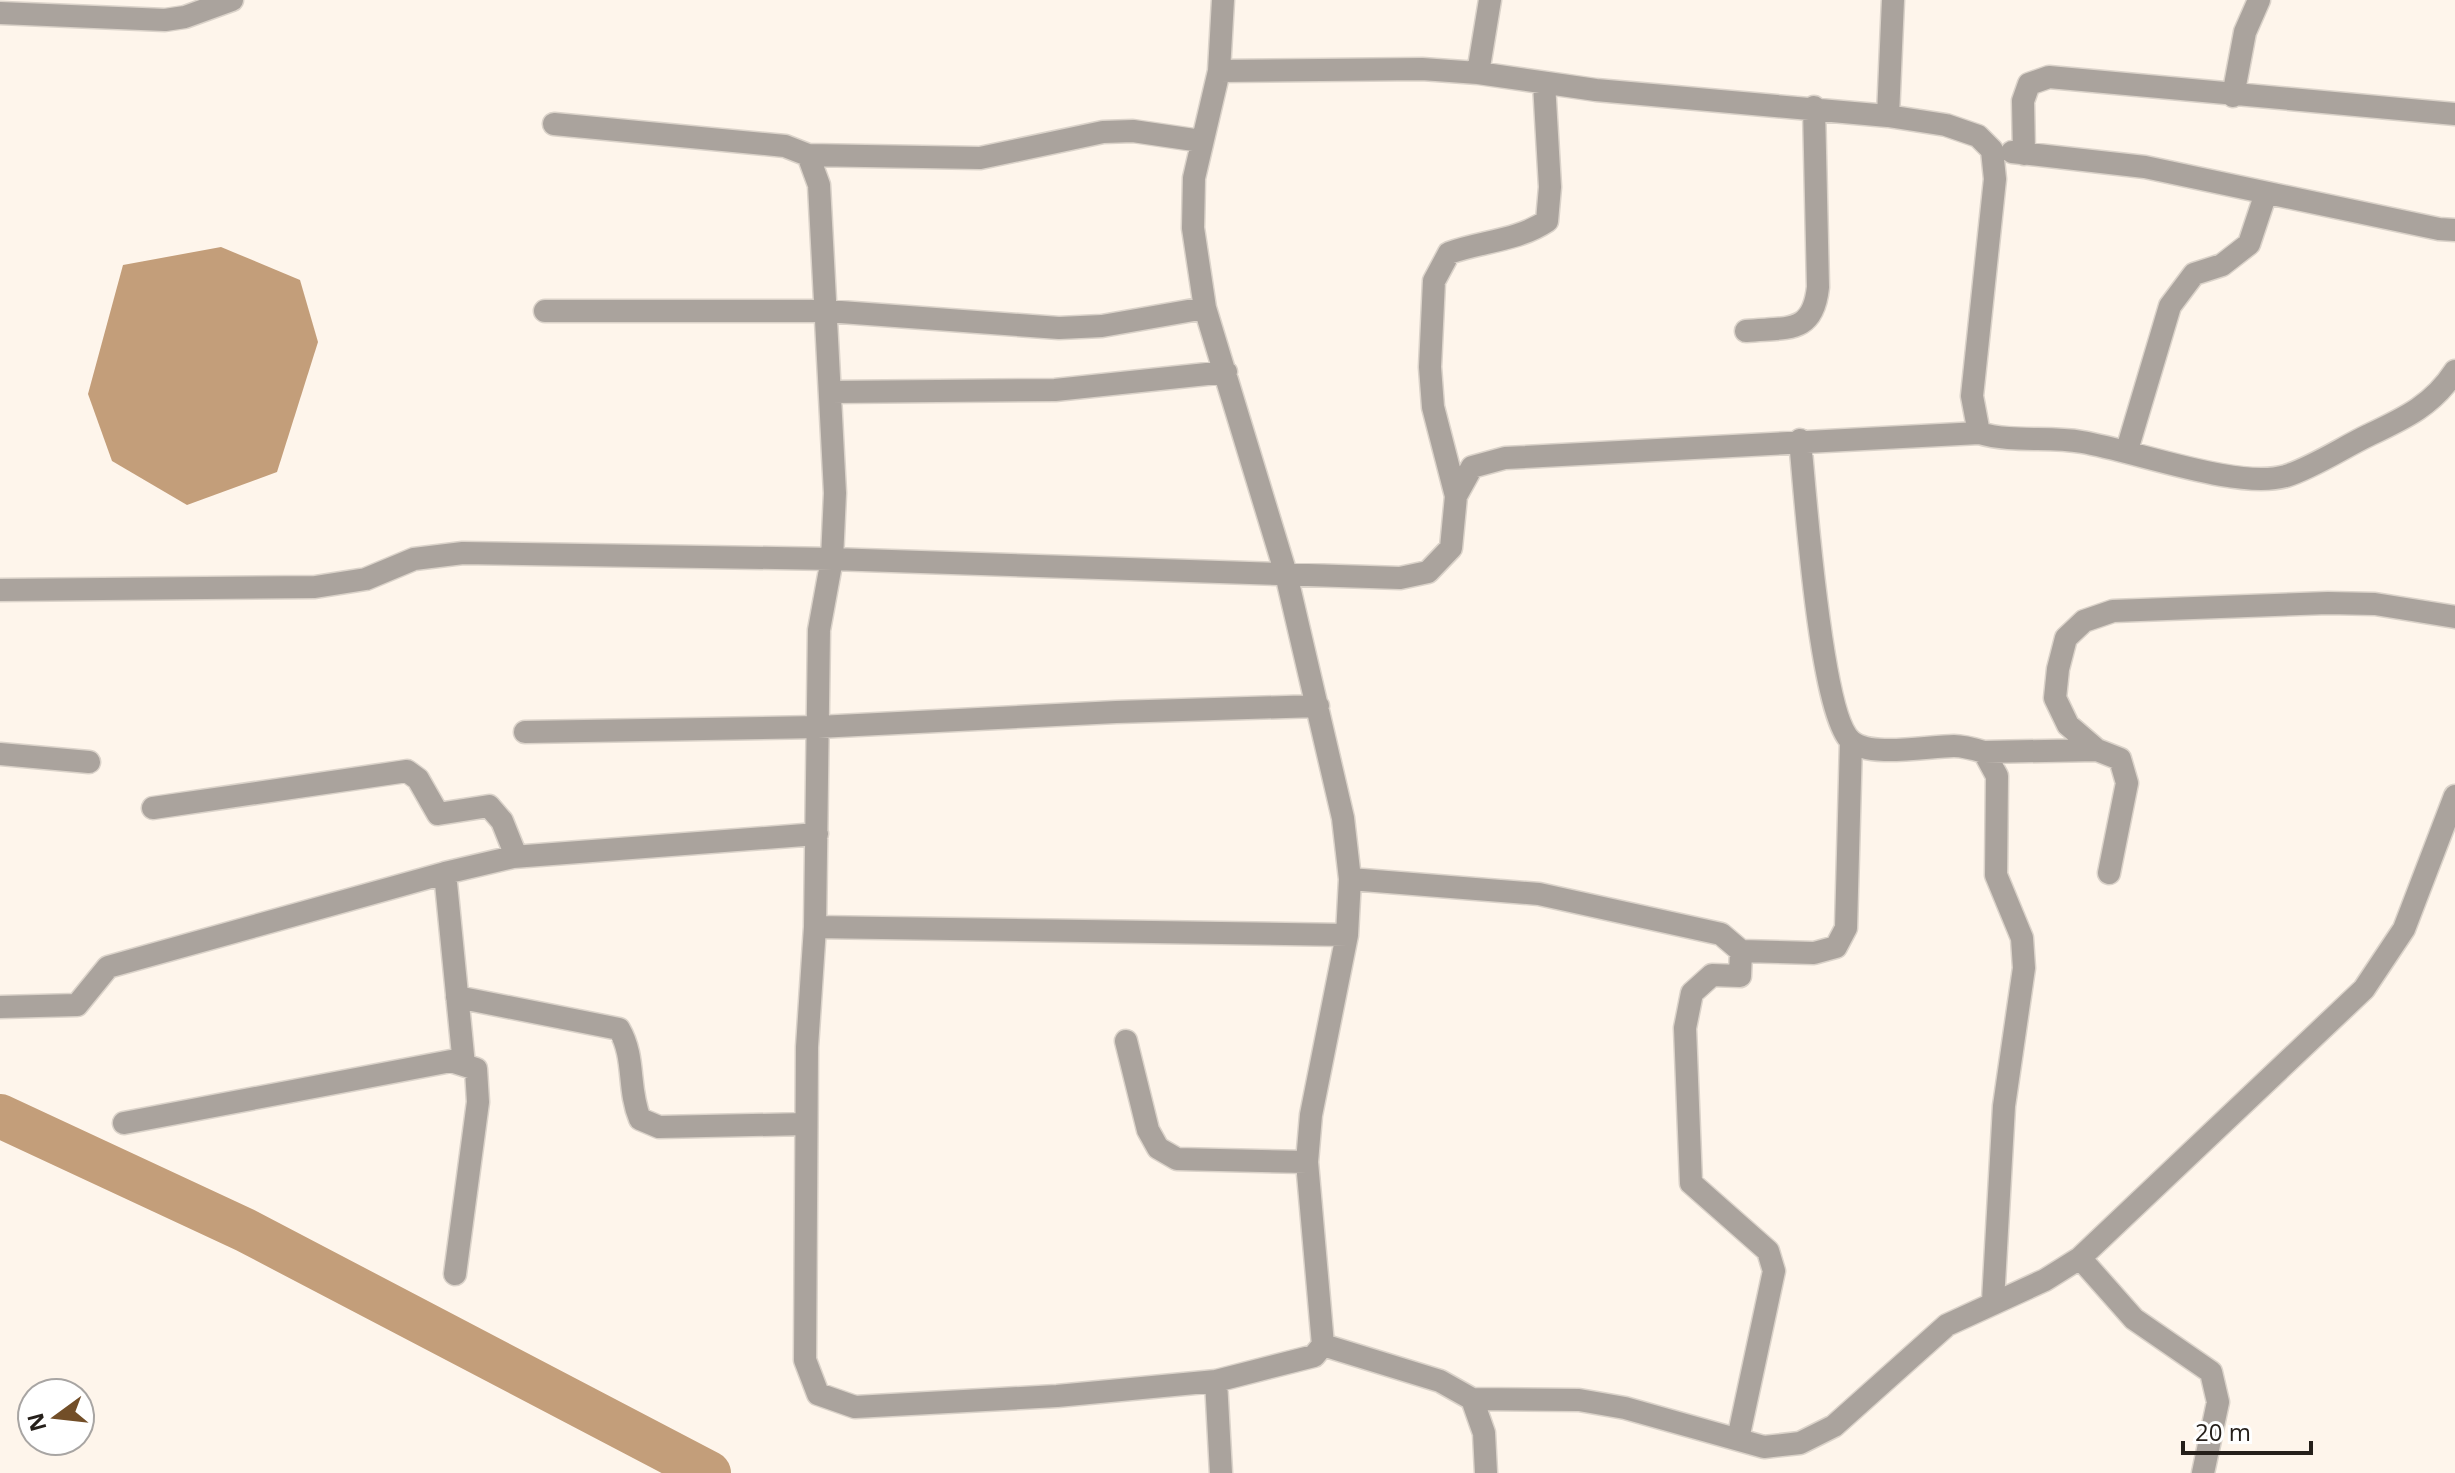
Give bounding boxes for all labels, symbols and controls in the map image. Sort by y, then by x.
north arrow [16,1377,96,1457]
scale bar [2183,1405,2311,1455]
text: N [19,1410,53,1435]
text: 20 m [2195,1415,2251,1448]

